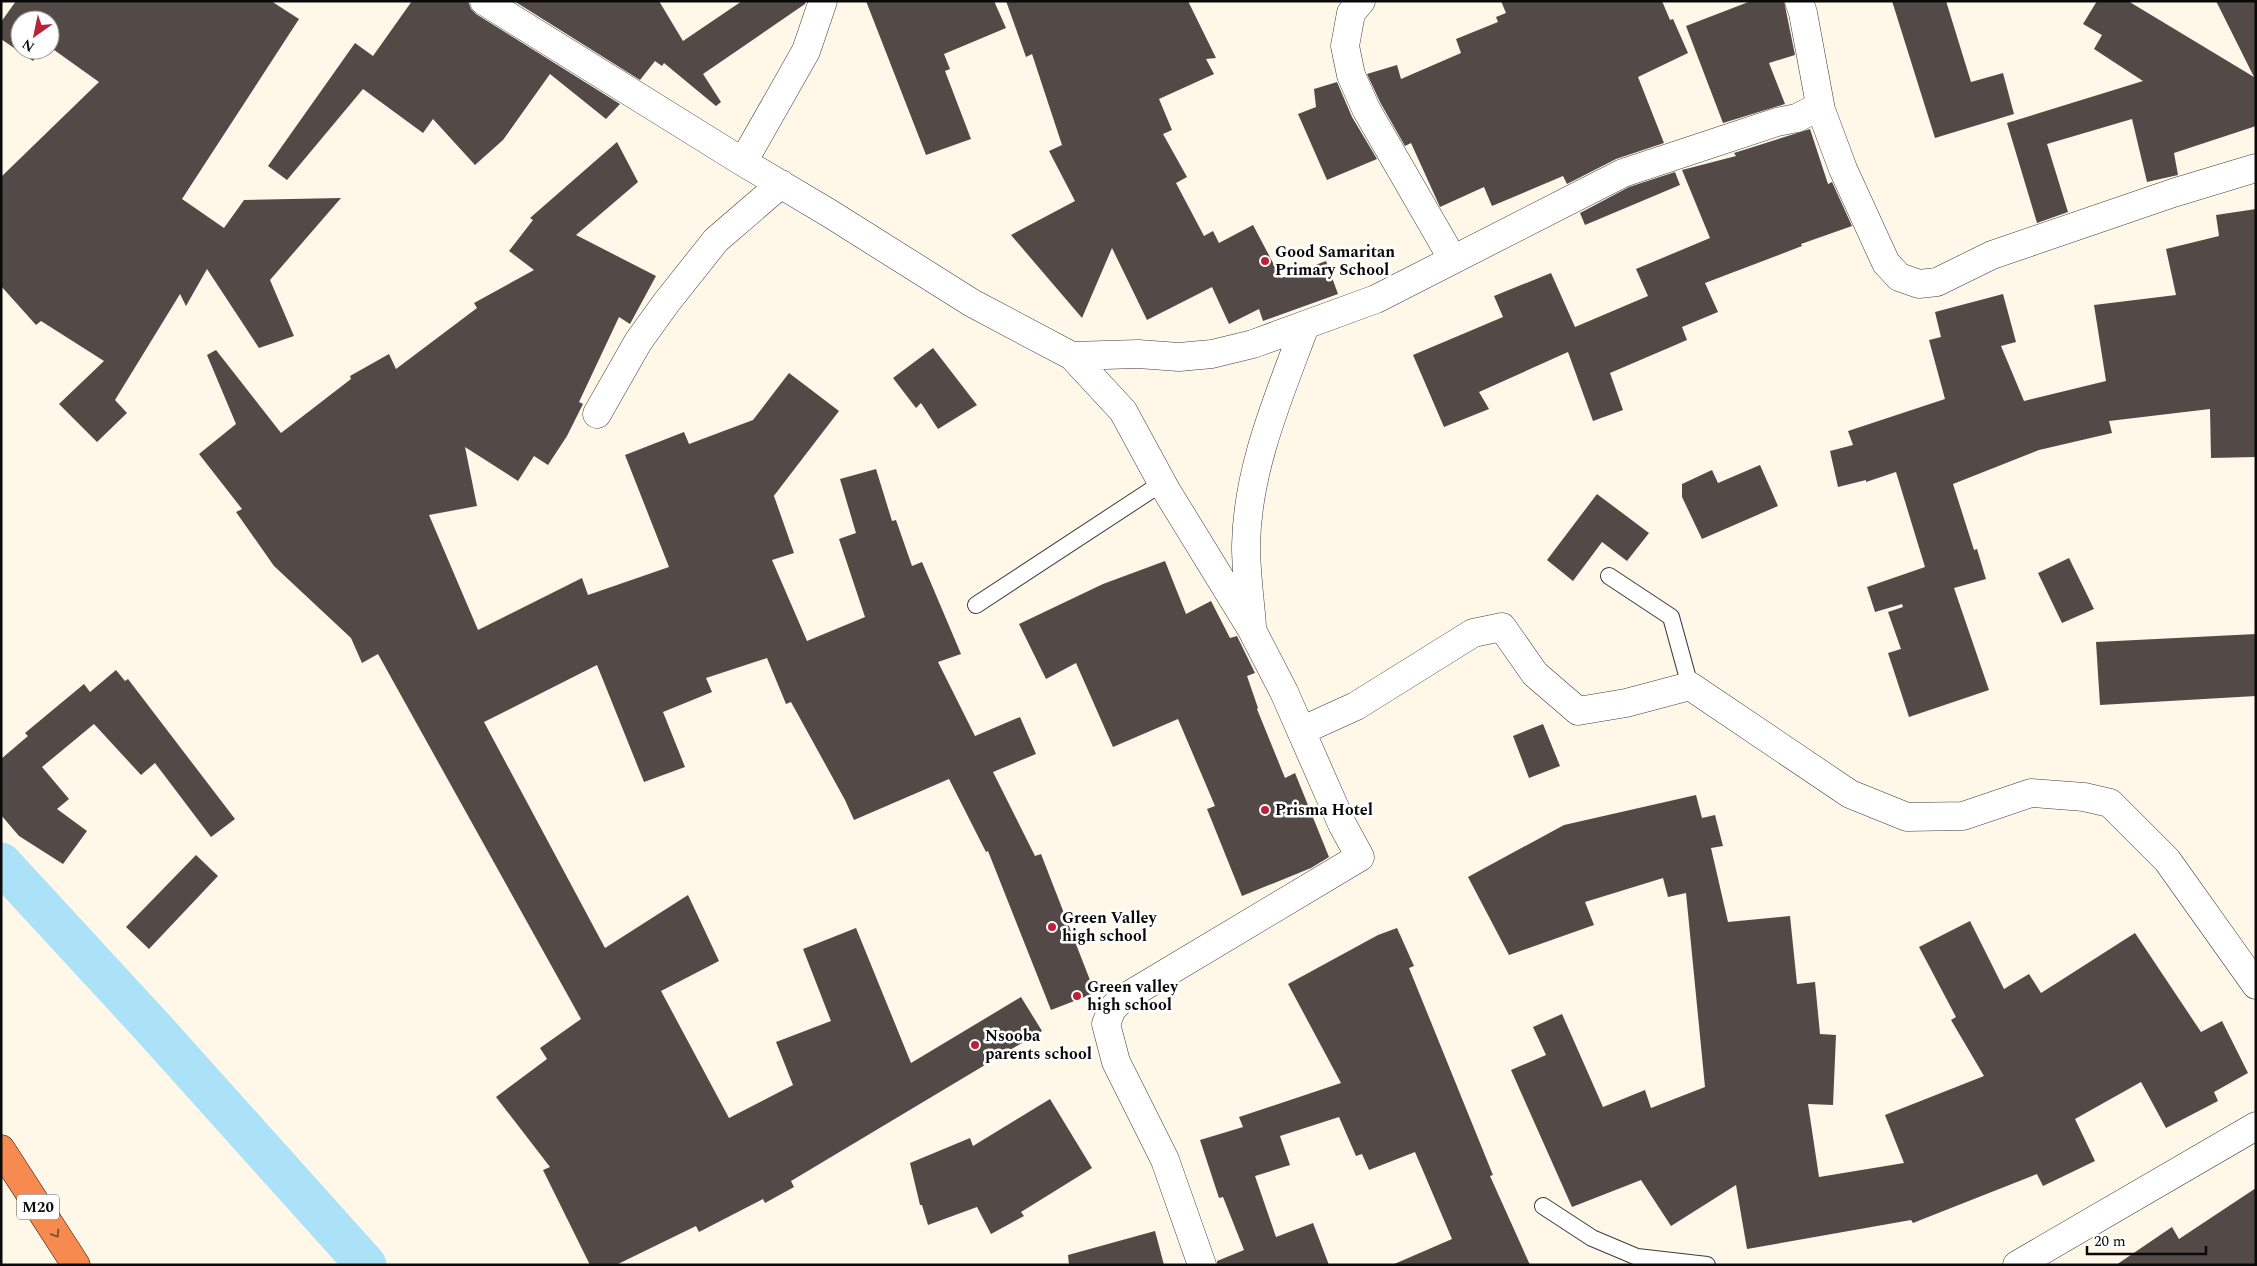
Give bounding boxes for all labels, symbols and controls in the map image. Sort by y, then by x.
north arrow [10,10,60,60]
text: N [18,34,39,57]
place label: Good Samaritan Primary School [1275,240,1395,282]
marker: Good Samaritan Primary School [1259,255,1271,267]
place label: Prisma Hotel [1275,798,1373,822]
marker: Prisma Hotel [1259,804,1271,816]
place label: Green Valley high school [1062,906,1158,948]
marker: Green Valley high school [1046,921,1058,933]
place label: Green valley high school [1087,975,1179,1017]
marker: Green valley high school [1071,990,1083,1002]
place label: Nsooba parents school [985,1024,1092,1066]
marker: Nsooba parents school [969,1039,981,1051]
road number: M20 [17,1194,59,1220]
scale bar [2087,1224,2206,1256]
one-way arrow [50,1229,59,1238]
text: 20 m [2094,1230,2126,1253]

